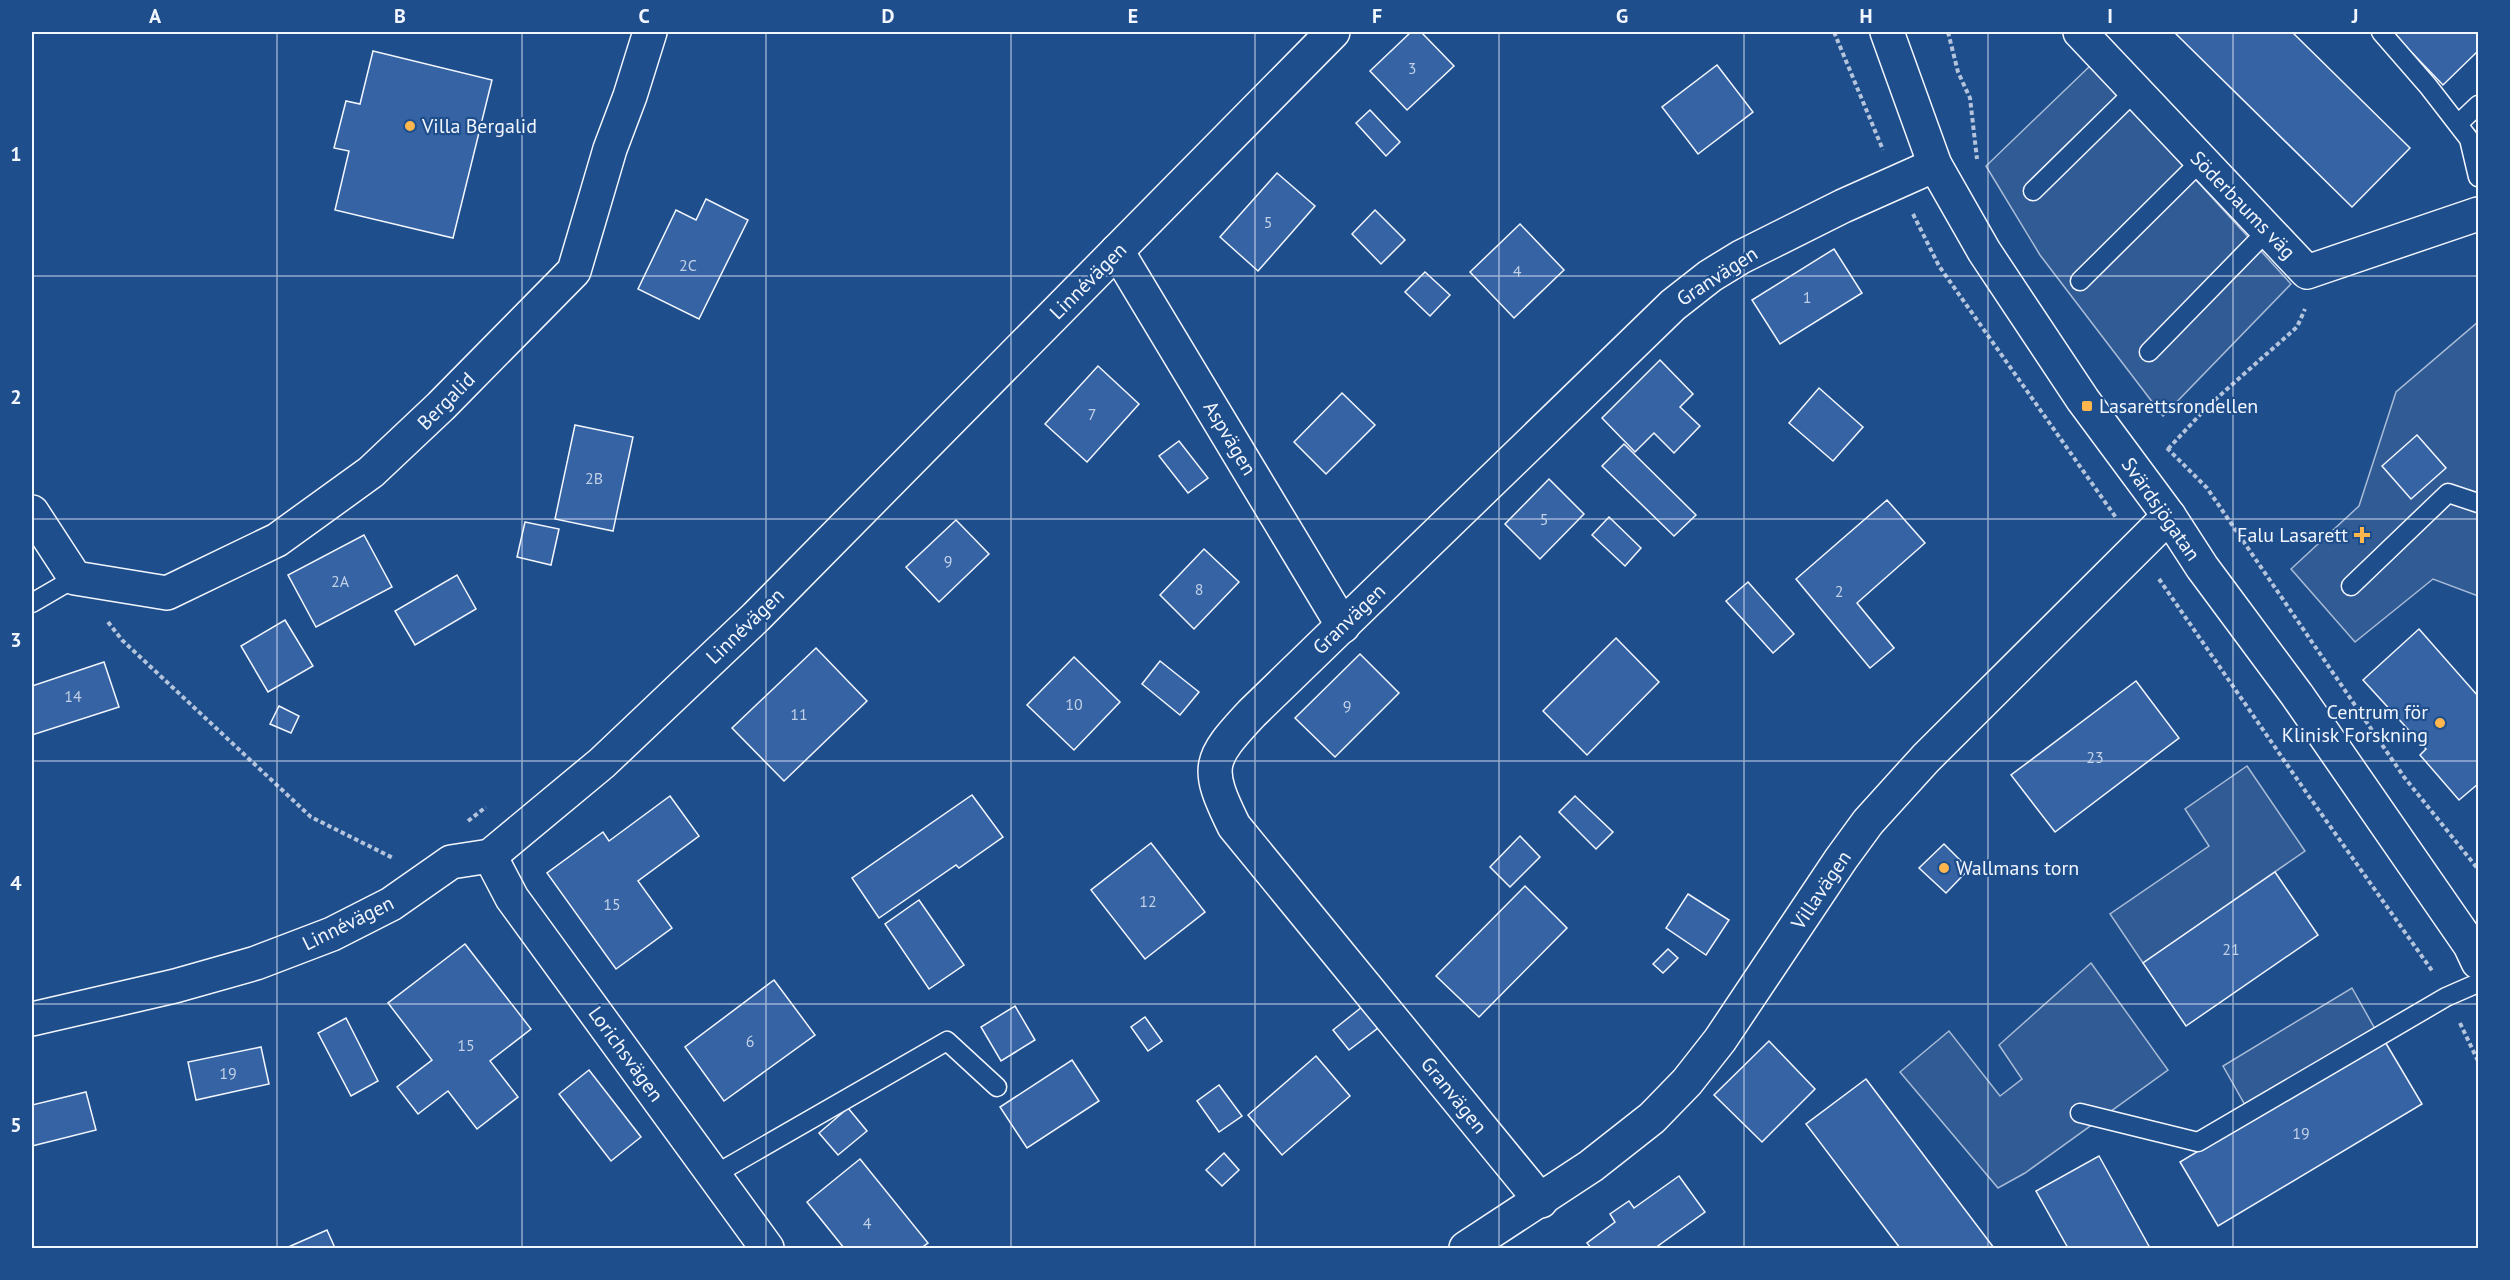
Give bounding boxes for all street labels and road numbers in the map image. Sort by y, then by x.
street label: Söderbaums väg [2185,145,2301,265]
street label: Linnévägen [1044,237,1132,325]
street label: Granvägen [1672,240,1762,312]
street label: Bergalid [412,367,480,435]
street label: Aspvägen [1198,396,1262,480]
street label: Svärdsjögatan [2116,452,2206,566]
street label: Granvägen [1307,578,1391,660]
street label: Linnévägen [700,582,790,670]
street label: Villavägen [1785,846,1857,935]
street label: Linnévägen [298,890,398,956]
street label: Lorichsvägen [583,1001,669,1107]
street label: Granvägen [1415,1051,1493,1139]

